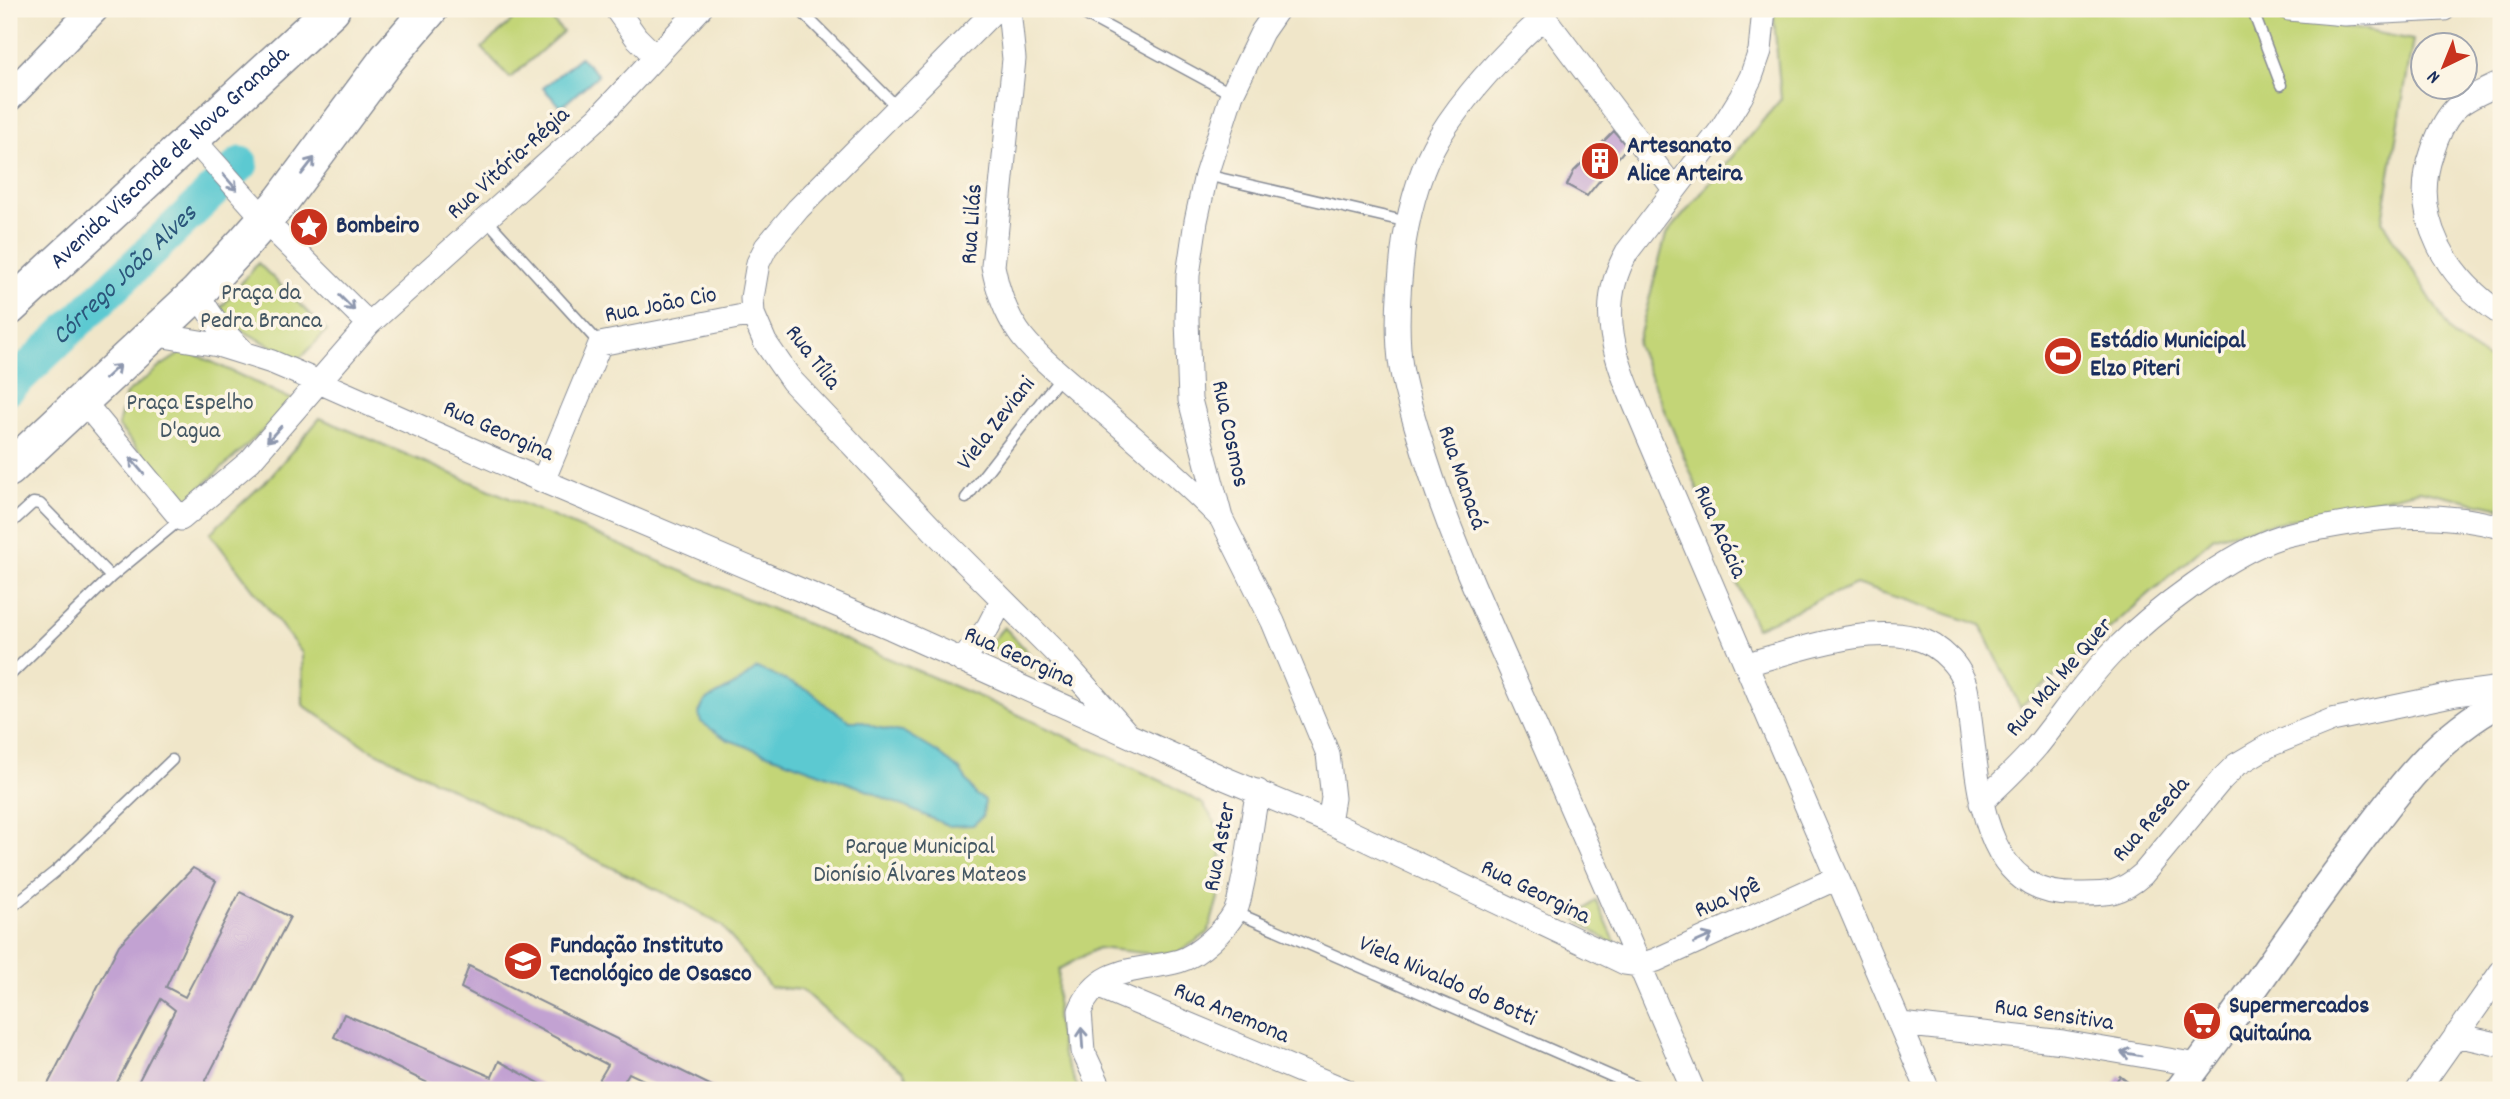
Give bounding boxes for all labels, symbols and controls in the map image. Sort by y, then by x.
north arrow [2408,32,2478,102]
street label: Avenida Visconde de Nova Granada [43,38,298,278]
text: N [2422,63,2447,89]
street label: Rua Vitória-Régia [440,99,579,229]
place label: Artesanato Alice Arteira [1627,130,1743,192]
building icon: Artesanato Alice Arteira [1579,140,1621,182]
one-way arrow [301,158,316,176]
one-way arrow [222,173,238,191]
street label: Rua Lilás [953,183,993,265]
water label: Córrego João Alves [44,196,207,354]
place icon: Bombeiro [288,206,330,248]
place label: Bombeiro [336,210,420,244]
park label: Praça da Pedra Branca [200,277,323,339]
street label: Rua João Cio [602,279,720,333]
one-way arrow [339,294,356,311]
street label: Rua Tília [776,318,849,398]
place label: Estádio Municipal Elzo Piteri [2090,325,2246,387]
sports icon: Estádio Municipal Elzo Piteri [2042,335,2084,377]
one-way arrow [103,363,120,380]
street label: Viela Zeviani [949,370,1045,478]
street label: Rua Cosmos [1201,377,1257,491]
park label: Praça Espelho D'agua [126,387,254,449]
street label: Rua Georgina [437,392,560,472]
street label: Rua Manacá [1427,421,1495,535]
one-way arrow [266,424,282,442]
one-way arrow [129,458,145,476]
street label: Rua Acácia [1683,480,1755,585]
street label: Rua Mal Me Quer [1998,610,2122,745]
street label: Rua Georgina [958,618,1081,698]
street label: Rua Reseda [2105,769,2199,870]
street label: Rua Aster [1196,799,1246,895]
park label: Parque Municipal Dionísio Álvares Mateos [813,831,1027,893]
street label: Rua Georgina [1474,852,1596,935]
street label: Rua Ypê [1690,869,1766,929]
street label: Viela Nivaldo do Botti [1353,928,1541,1036]
place label: Fundação Instituto Tecnológico de Osasco [550,930,752,992]
one-way arrow [1692,932,1713,945]
school or university icon: Fundação Instituto Tecnológico de Osasco [502,940,544,982]
street label: Rua Anemona [1168,974,1295,1054]
place label: Supermercados Quitaúna [2229,990,2369,1052]
street label: Rua Sensitiva [1992,991,2117,1041]
supermarket icon: Supermercados Quitaúna [2181,1000,2223,1042]
one-way arrow [1075,1027,1088,1049]
one-way arrow [2120,1047,2143,1060]

